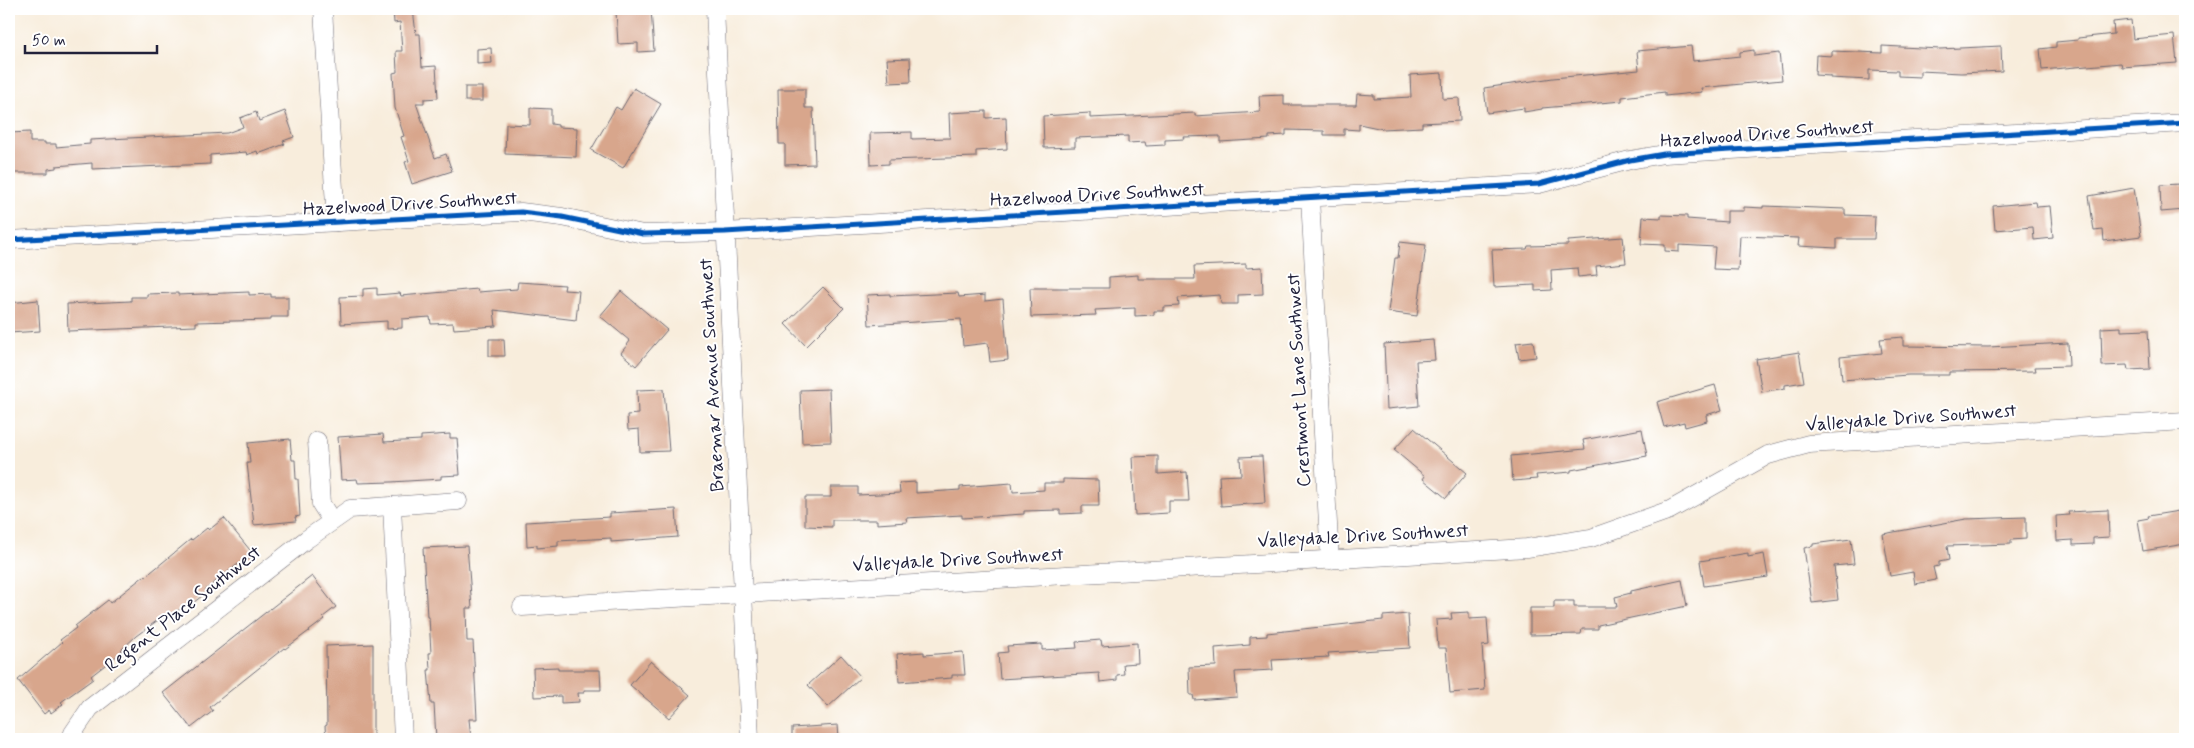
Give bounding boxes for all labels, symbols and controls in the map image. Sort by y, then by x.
scale bar [25,22,158,54]
text: 50 m [32,31,66,51]
street label: Hazelwood Drive Southwest [1659,114,1875,154]
street label: Hazelwood Drive Southwest [989,177,1205,213]
street label: Hazelwood Drive Southwest [302,186,518,222]
street label: Braemar Avenue Southwest [693,258,731,492]
street label: Crestmont Lane Southwest [1281,272,1317,488]
street label: Valleydale Drive Southwest [1805,398,2017,439]
street label: Valleydale Drive Southwest [1257,518,1469,555]
street label: Regent Place Southwest [100,540,268,680]
street label: Valleydale Drive Southwest [852,542,1064,579]

